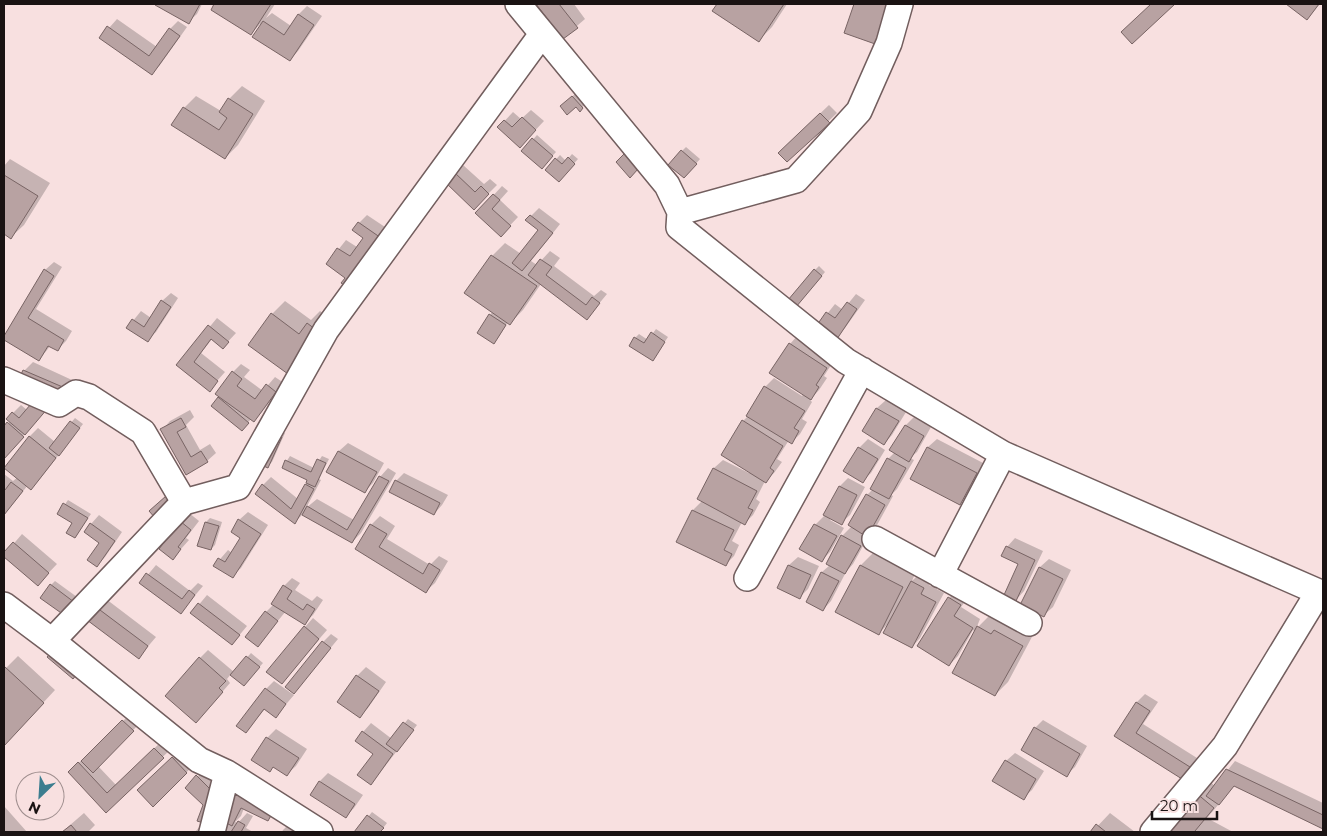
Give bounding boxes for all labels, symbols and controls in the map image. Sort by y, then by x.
north arrow [15,771,65,821]
scale bar [1152,788,1217,820]
text: 20 m [1160,796,1198,815]
text: N [26,797,43,818]

